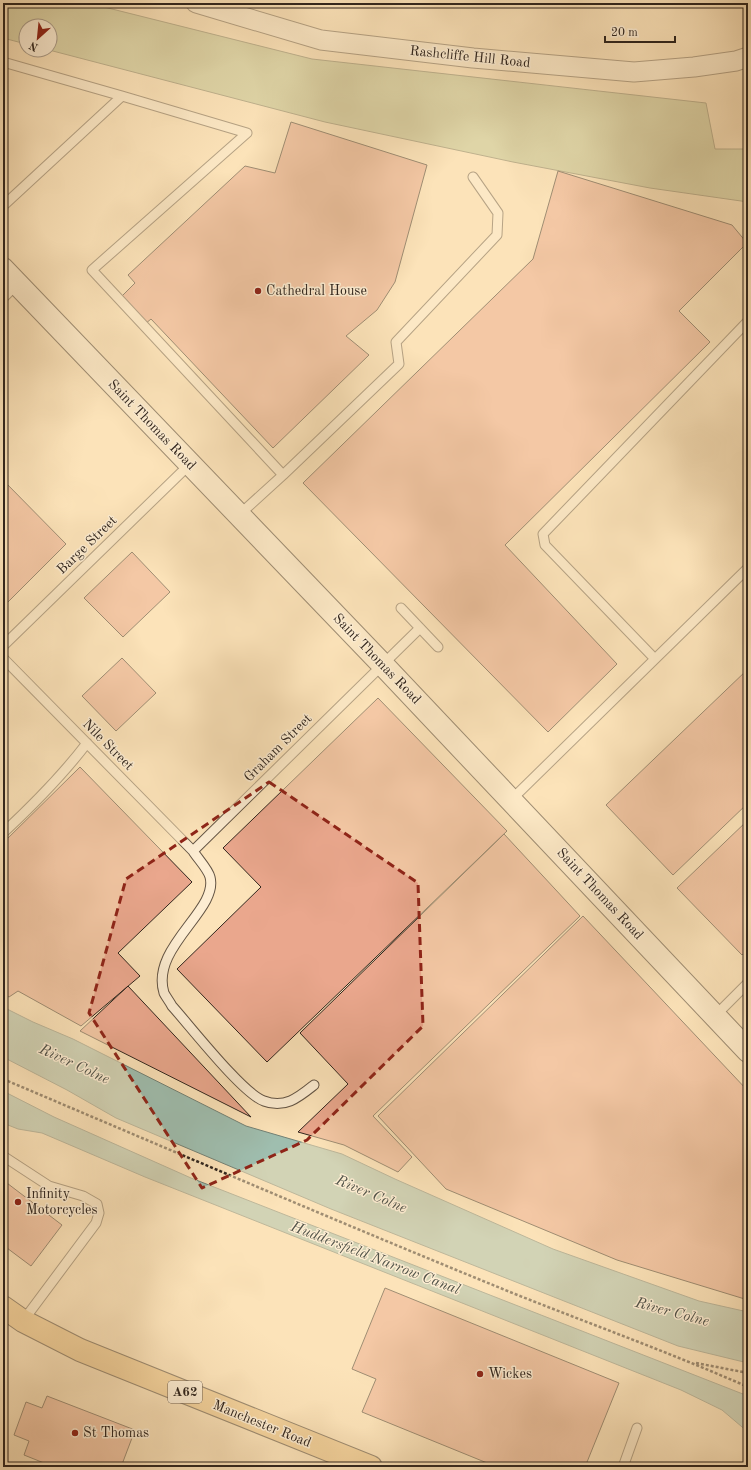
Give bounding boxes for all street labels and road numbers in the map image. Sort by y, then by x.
street label: Rashcliffe Hill Road [409,44,531,70]
street label: Saint Thomas Road [105,377,199,473]
street label: Barge Street [54,513,120,577]
street label: Saint Thomas Road [330,611,424,707]
street label: Graham Street [241,711,315,785]
street label: Nile Street [80,717,136,773]
street label: Saint Thomas Road [554,846,646,942]
road number: A62 [168,1381,202,1403]
street label: Manchester Road [211,1398,313,1450]

